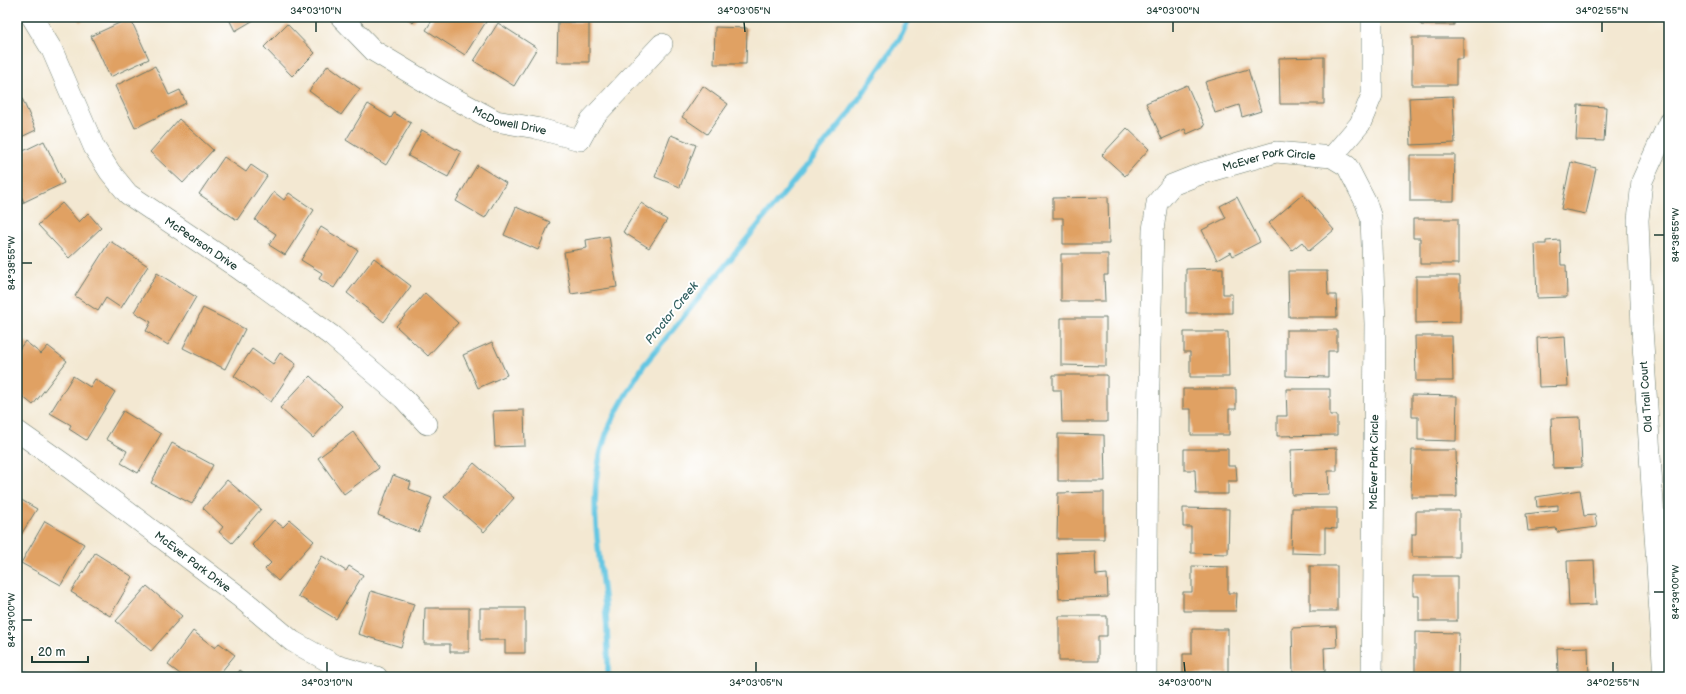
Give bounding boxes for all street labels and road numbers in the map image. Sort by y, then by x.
street label: McDowell Drive [470,103,549,137]
street label: McEver Park Circle [1221,145,1317,174]
street label: McPearson Drive [162,214,241,273]
street label: Old Trail Court [1637,360,1655,433]
street label: McEver Park Circle [1367,414,1381,510]
street label: McEver Park Drive [152,528,234,595]

